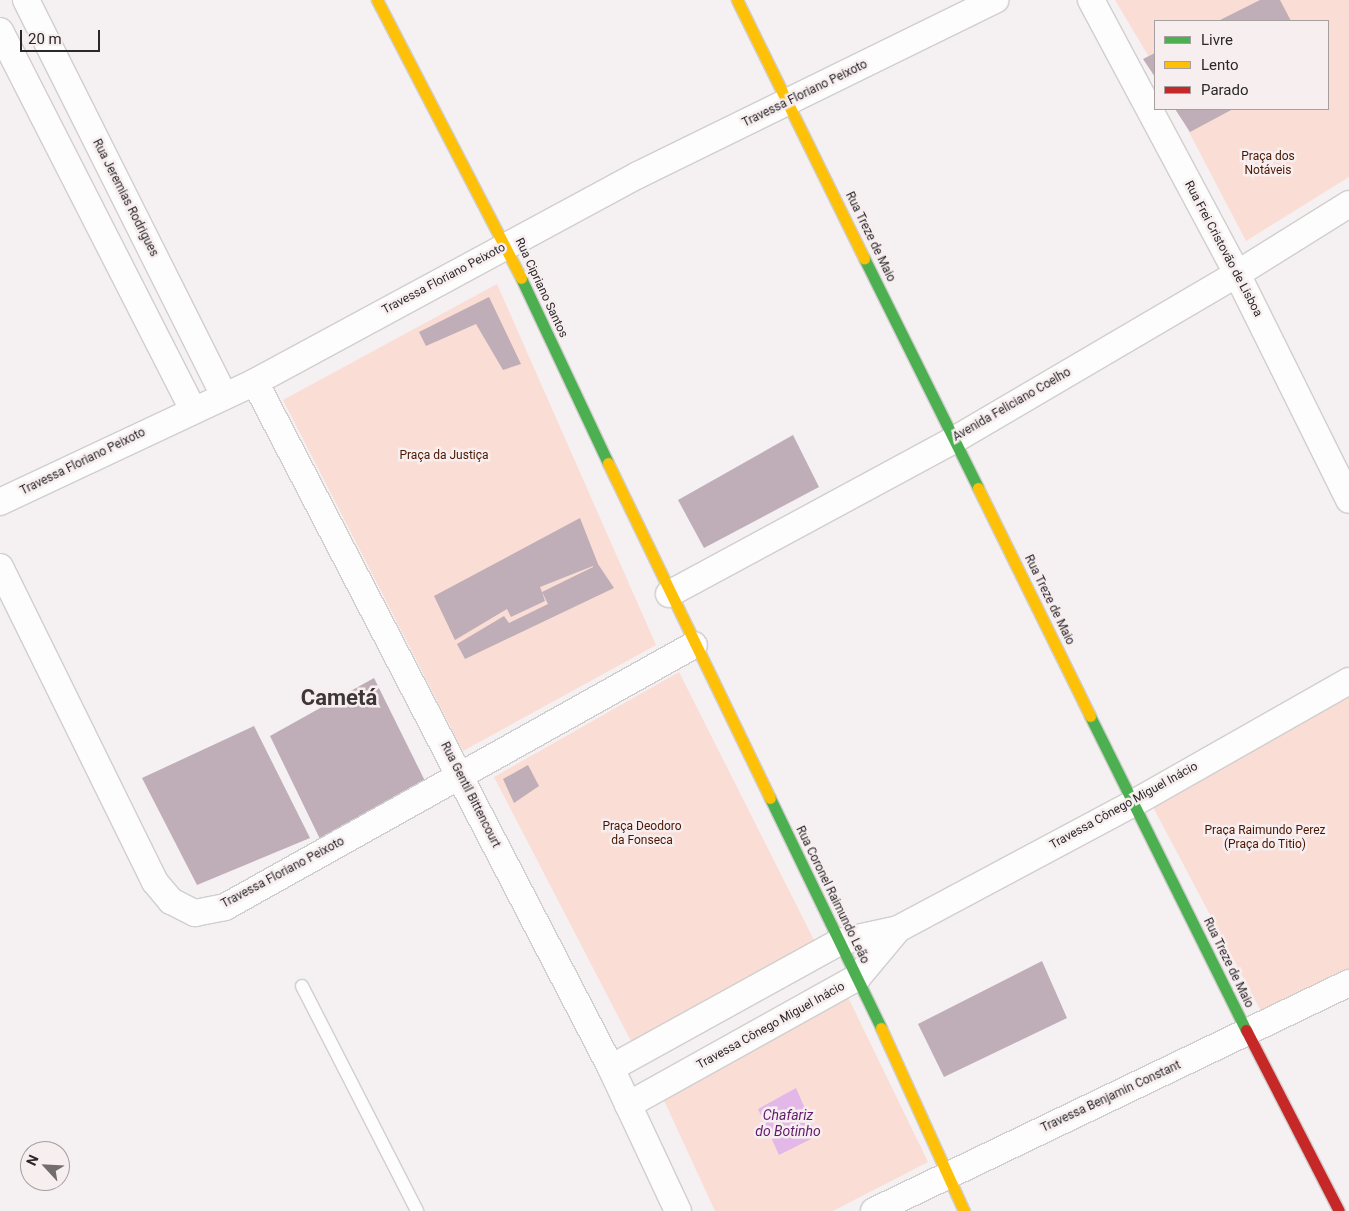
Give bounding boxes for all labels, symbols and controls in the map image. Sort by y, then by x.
scale bar [22,20,102,52]
legend [1154,20,1329,110]
text: 20 m [28,30,62,48]
text: Livre [1201,31,1233,49]
text: Lento [1201,56,1239,74]
street label: Travessa Floriano Peixoto [740,57,870,131]
text: Parado [1201,81,1249,99]
street label: Rua Jeremias Rodrigues [89,137,161,259]
park label: Praça dos Notáveis [1241,150,1295,178]
street label: Rua Frei Cristovão de Lisboa [1181,179,1265,319]
street label: Rua Treze de Maio [842,190,898,284]
street label: Rua Cipriano Santos [512,236,570,340]
street label: Travessa Floriano Peixoto [380,240,508,318]
street label: Avenida Feliciano Coelho [950,365,1074,445]
street label: Travessa Floriano Peixoto [18,425,148,499]
park label: Praça da Justiça [399,449,489,463]
street label: Rua Treze de Maio [1021,553,1077,647]
district label: Cametá [301,685,377,711]
street label: Rua Gentil Bittencourt [437,740,503,850]
street label: Travessa Cônego Miguel Inácio [1048,759,1200,853]
park label: Praça Deodoro da Fonseca [602,820,682,848]
street label: Rua Coronel Raimundo Leão [792,824,872,966]
park label: Praça Raimundo Perez (Praça do Titio) [1204,824,1326,852]
street label: Travessa Floriano Peixoto [219,834,347,912]
street label: Rua Treze de Maio [1200,916,1256,1010]
street label: Travessa Cônego Miguel Inácio [695,979,847,1073]
street label: Travessa Benjamin Constant [1039,1058,1183,1136]
water label: Chafariz do Botinho [755,1107,821,1140]
north arrow [20,1141,70,1191]
text: N [23,1152,42,1168]

